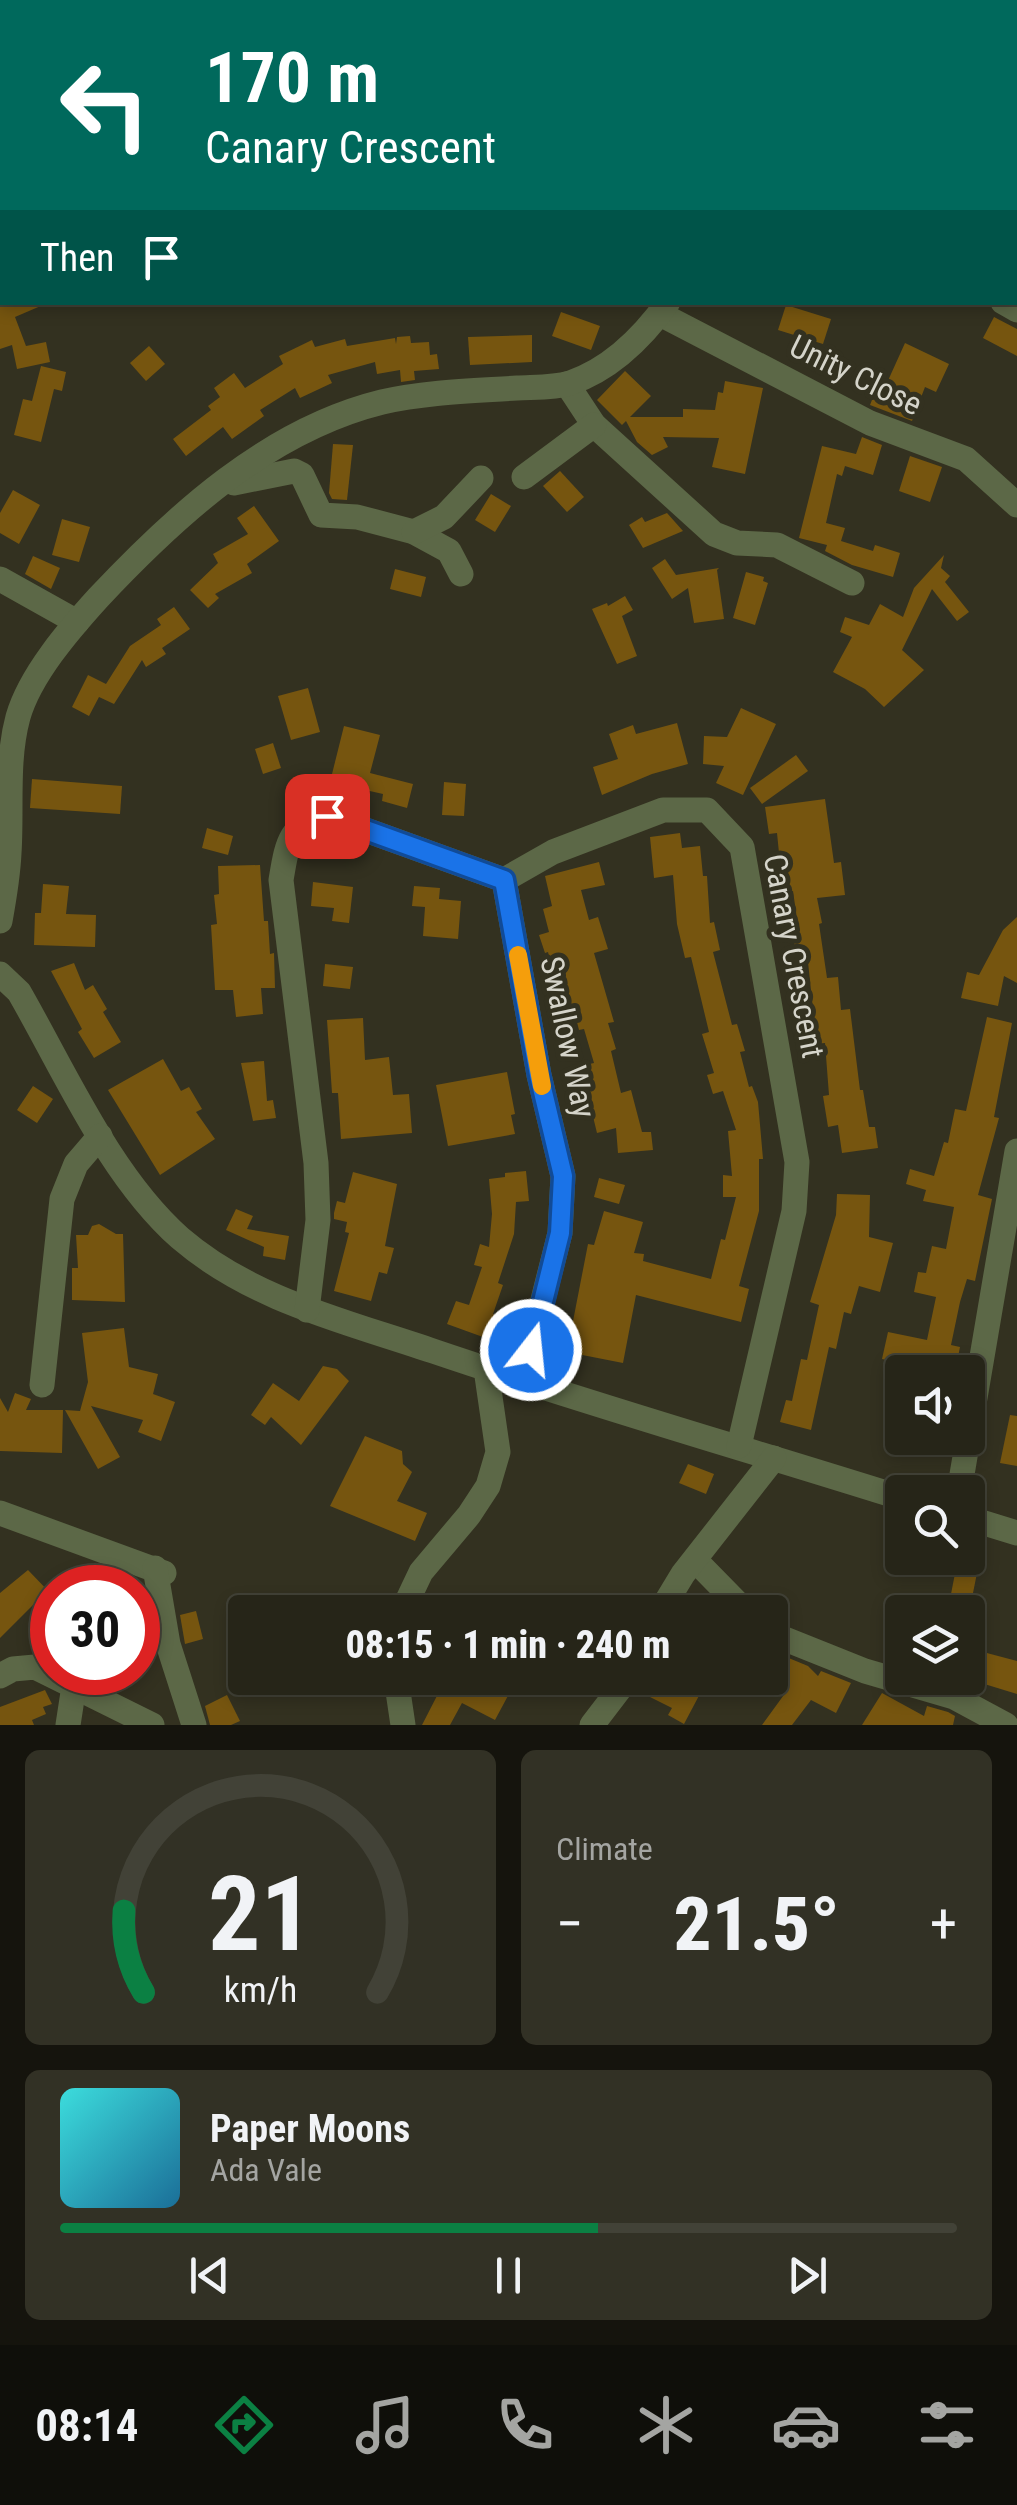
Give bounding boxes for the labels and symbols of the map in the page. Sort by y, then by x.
street label: Unity Close [784,327,928,423]
pin [285,774,370,859]
street label: Canary Crescent [756,851,832,1061]
street label: Swallow Way [532,953,604,1121]
position arrow [479,1298,583,1402]
speed limit sign: 30 [30,1565,160,1695]

